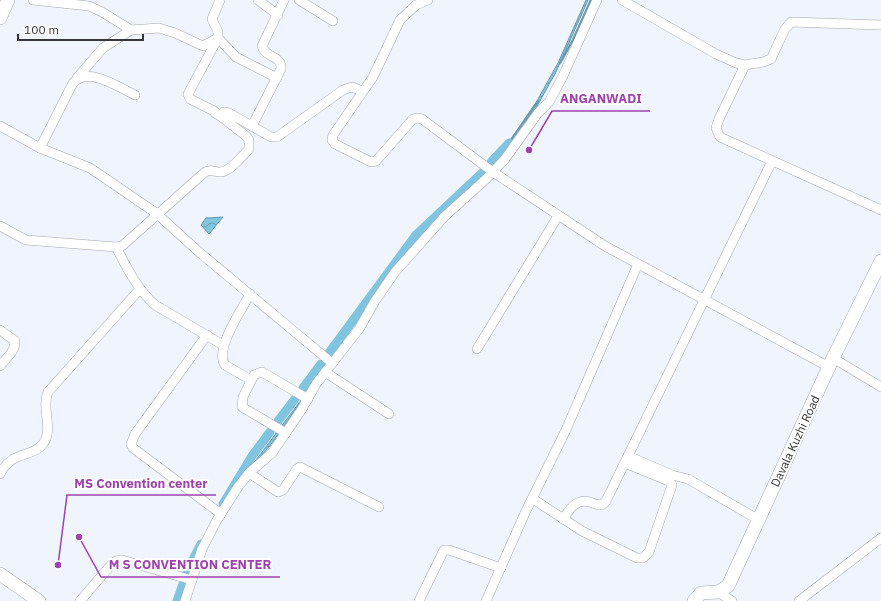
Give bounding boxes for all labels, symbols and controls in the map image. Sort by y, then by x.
scale bar [18,16,143,42]
text: 100 m [24,22,59,37]
callout: ANGANWADI [552,86,650,111]
text: ANGANWADI [560,90,642,107]
street label: Davala Kuzhi Road [767,393,823,489]
callout: MS Convention center [67,470,216,495]
text: MS Convention center [74,475,208,492]
callout: M S CONVENTION CENTER [101,552,280,577]
text: M S CONVENTION CENTER [109,556,272,573]

